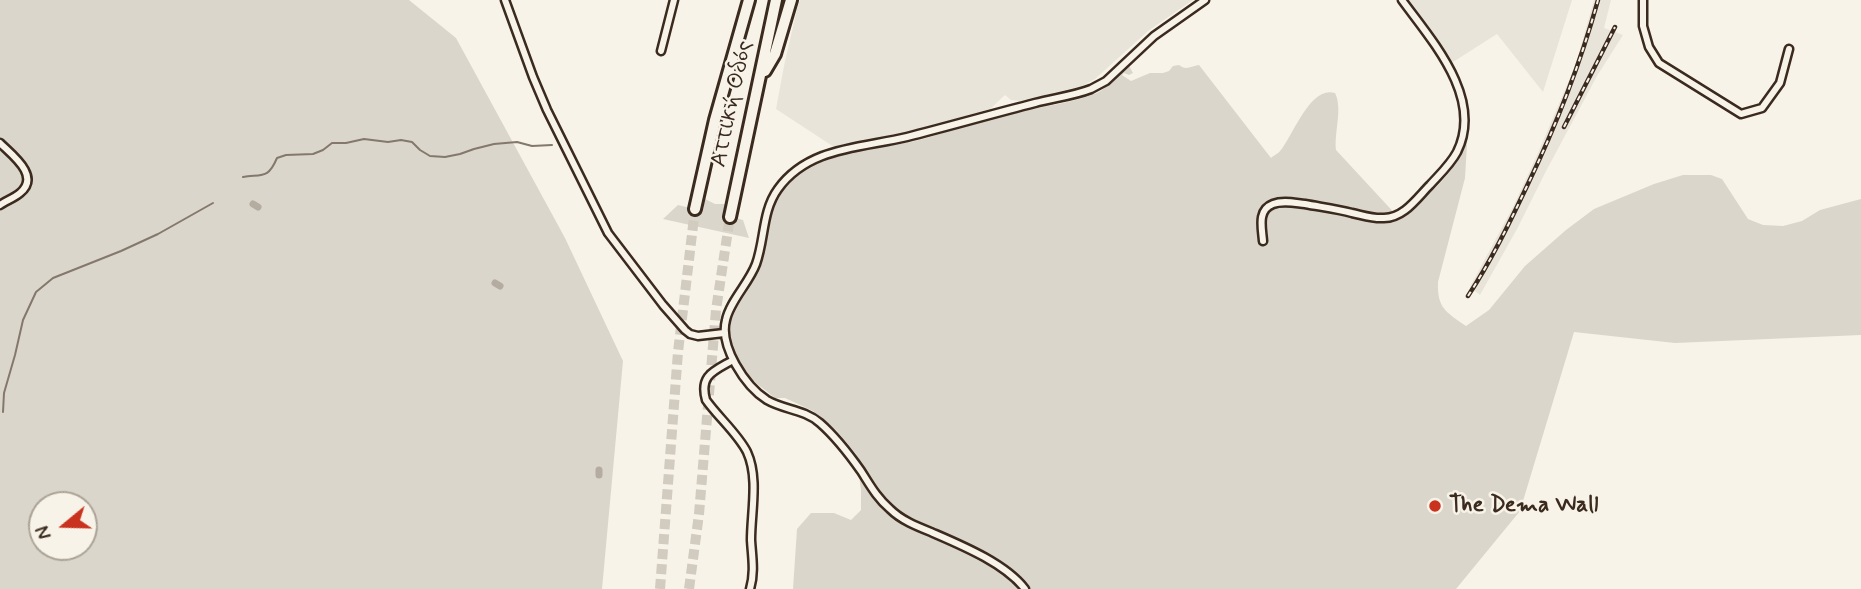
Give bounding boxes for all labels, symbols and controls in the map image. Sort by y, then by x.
street label: Αττική Οδός [706,38,760,170]
north arrow [28,491,98,561]
place label: The Dema Wall [1449,492,1598,520]
marker: The Dema Wall [1427,498,1443,514]
text: N [31,522,58,542]

